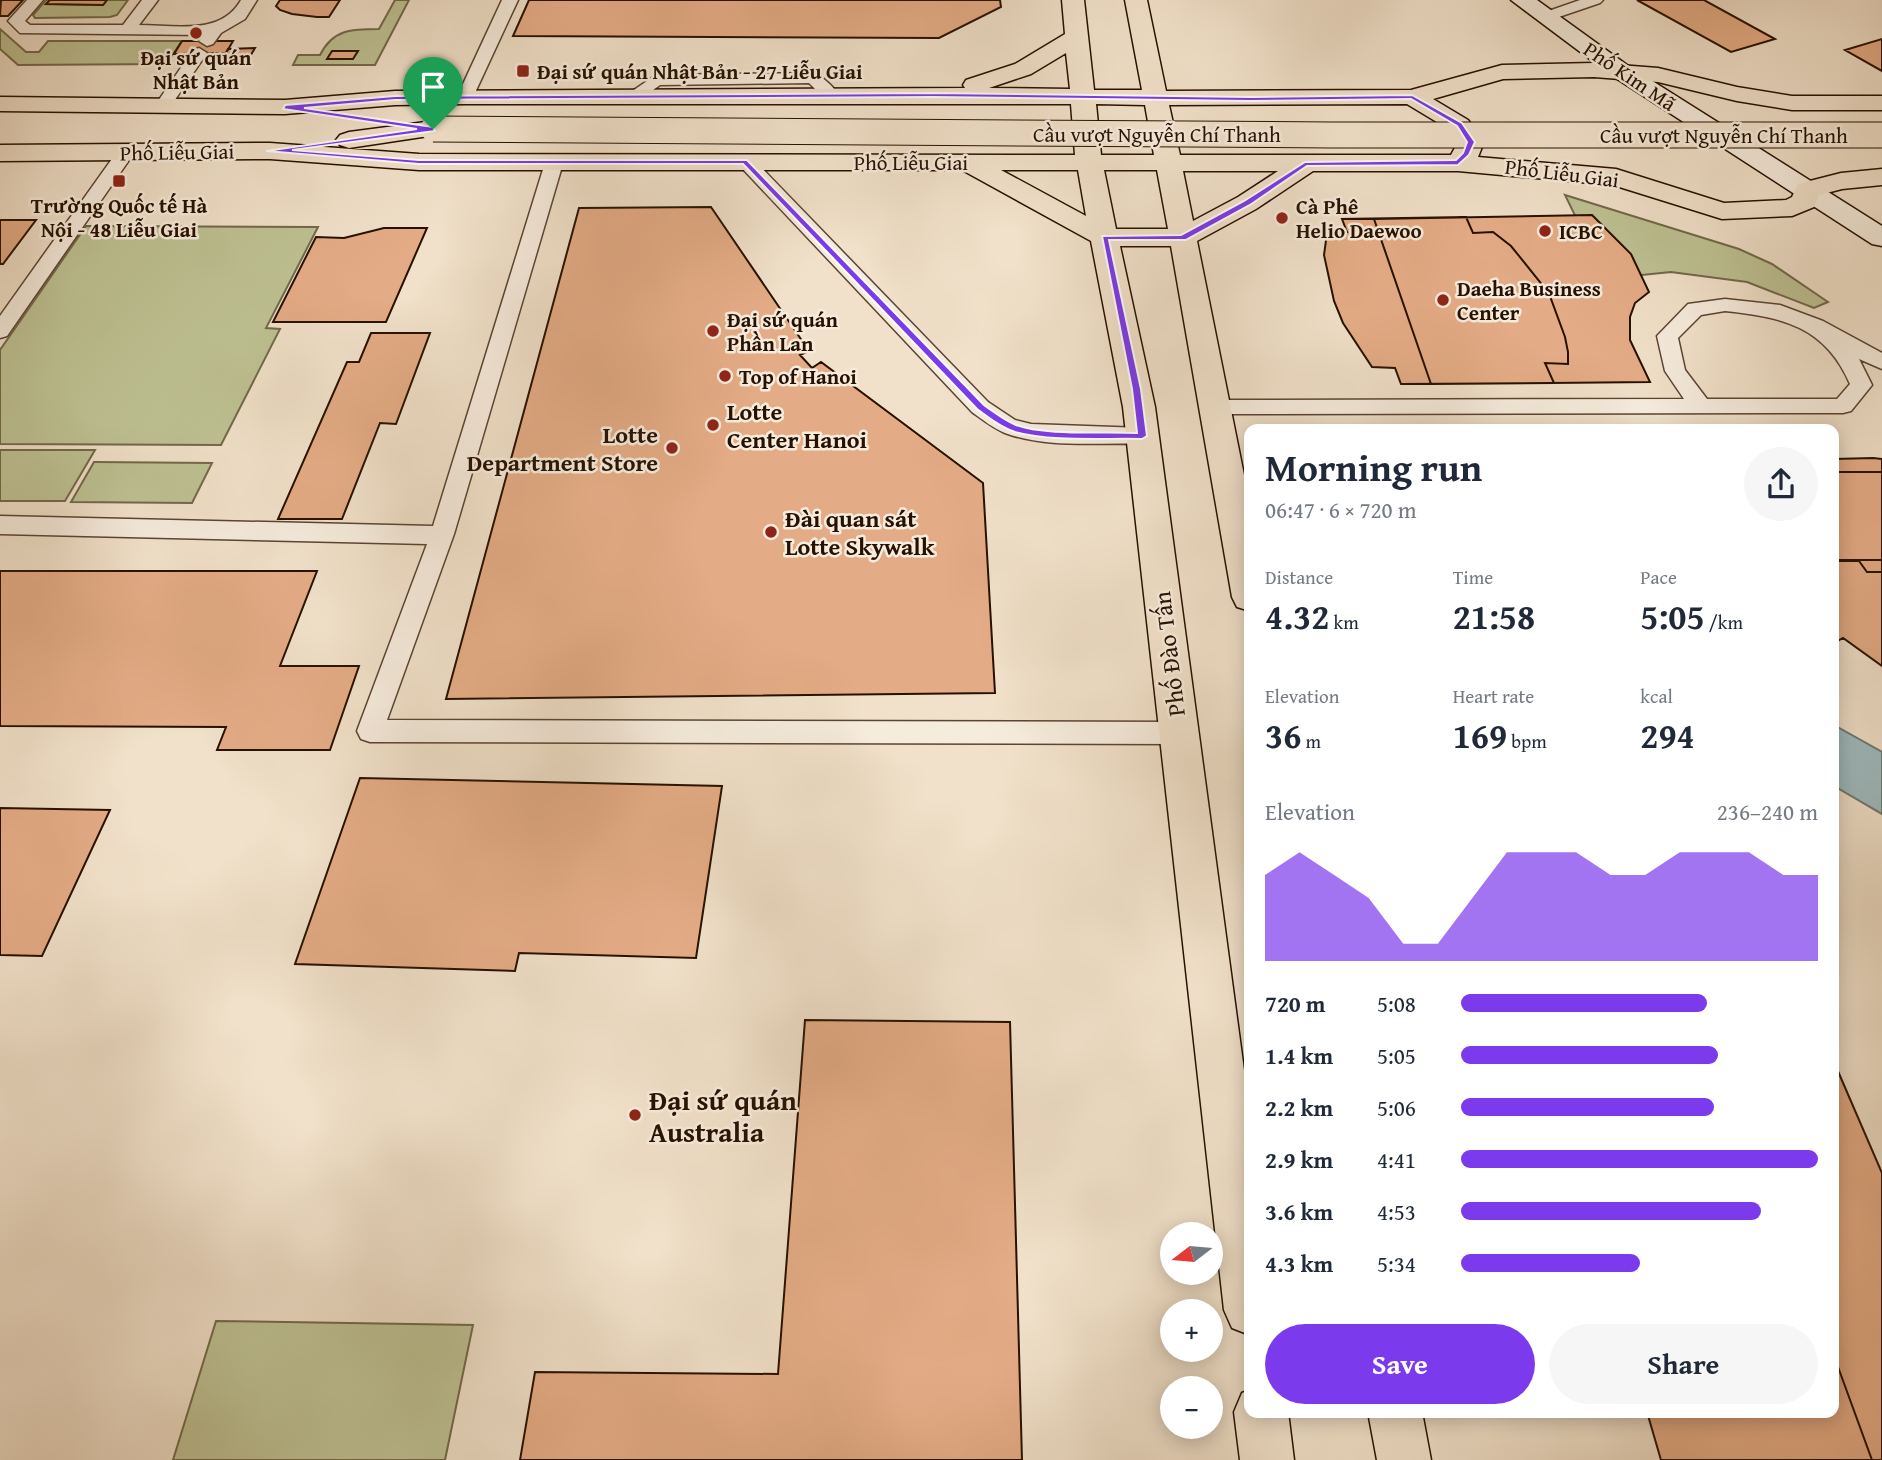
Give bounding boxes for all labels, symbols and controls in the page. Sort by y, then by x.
marker: Đại sứ quán Nhật Bản [188,25,204,41]
street label: Phố Kim Mã [1578,34,1683,118]
place label: Đại sứ quán Nhật Bản [141,42,252,97]
place label: Đại sứ quán Nhật Bản - 27 Liễu Giai [537,56,863,87]
pin [403,57,463,129]
marker: Đại sứ quán Nhật Bản - 27 Liễu Giai [515,63,531,79]
icon: arrive [414,68,452,106]
street label: Cầu vượt Nguyễn Chí Thanh [1033,119,1281,150]
street label: Cầu vượt Nguyễn Chí Thanh [1600,120,1848,151]
street label: Phố Liễu Giai [119,136,235,168]
street label: Phố Liễu Giai [854,147,968,178]
street label: Phố Liễu Giai [1503,151,1621,195]
marker: Trường Quốc tế Hà Nội - 48 Liễu Giai [111,173,127,189]
place label: Trường Quốc tế Hà Nội - 48 Liễu Giai [31,190,207,245]
place label: Cà Phê Helio Daewoo [1296,191,1422,246]
marker: Cà Phê Helio Daewoo [1274,210,1290,226]
place label: ICBC [1559,216,1603,247]
marker: ICBC [1537,223,1553,239]
place label: Daeha Business Center [1457,273,1601,328]
marker: Daeha Business Center [1435,292,1451,308]
place label: Đại sứ quán Phần Lan [727,304,838,359]
marker: Đại sứ quán Phần Lan [705,323,721,339]
place label: Top of Hanoi [739,361,857,392]
marker: Top of Hanoi [717,368,733,384]
place label: Lotte Center Hanoi [727,394,867,457]
place label: Lotte Department Store [467,417,658,480]
marker: Lotte Center Hanoi [705,417,721,433]
text: Morning run [1265,439,1482,495]
marker: Lotte Department Store [664,440,680,456]
button: share [1744,447,1818,521]
text: 06:47 · 6 × 720 m [1265,493,1417,526]
place label: Đài quan sát Lotte Skywalk [785,501,935,564]
marker: Đài quan sát Lotte Skywalk [763,524,779,540]
text: Distance [1265,563,1333,591]
text: Time [1453,563,1493,591]
text: Pace [1640,563,1677,591]
street label: Phố Đào Tấn [1144,589,1194,718]
text: 4.32 [1265,591,1329,642]
text: 21:58 [1453,591,1535,642]
text: 5:05 [1640,591,1705,642]
text: km [1329,608,1359,636]
text: /km [1705,608,1743,636]
text: Elevation [1265,682,1339,710]
text: Heart rate [1453,682,1534,710]
text: kcal [1640,682,1673,710]
text: 36 [1265,710,1301,761]
text: 169 [1453,710,1507,761]
text: 294 [1640,710,1695,761]
text: m [1301,727,1321,755]
text: bpm [1507,727,1547,755]
text: Elevation [1265,795,1355,828]
text: 236–240 m [1717,795,1818,828]
text: 720 m [1265,987,1326,1020]
text: 5:08 [1377,987,1416,1020]
text: 1.4 km [1265,1039,1333,1072]
text: 5:05 [1377,1039,1416,1072]
place label: Đại sứ quán Australia [649,1079,797,1152]
text: 2.2 km [1265,1091,1333,1124]
text: 5:06 [1377,1091,1416,1124]
marker: Đại sứ quán Australia [627,1107,643,1123]
text: 2.9 km [1265,1143,1333,1176]
text: 4:41 [1377,1143,1416,1176]
text: 3.6 km [1265,1195,1333,1228]
text: 4:53 [1377,1195,1416,1228]
north arrow [1160,1222,1223,1284]
map controls [1160,1222,1223,1439]
text: 4.3 km [1265,1247,1333,1280]
text: 5:34 [1377,1247,1416,1280]
button: + [1160,1299,1223,1362]
button: Save [1265,1324,1535,1404]
button: Share [1549,1324,1818,1404]
button: − [1160,1376,1223,1439]

